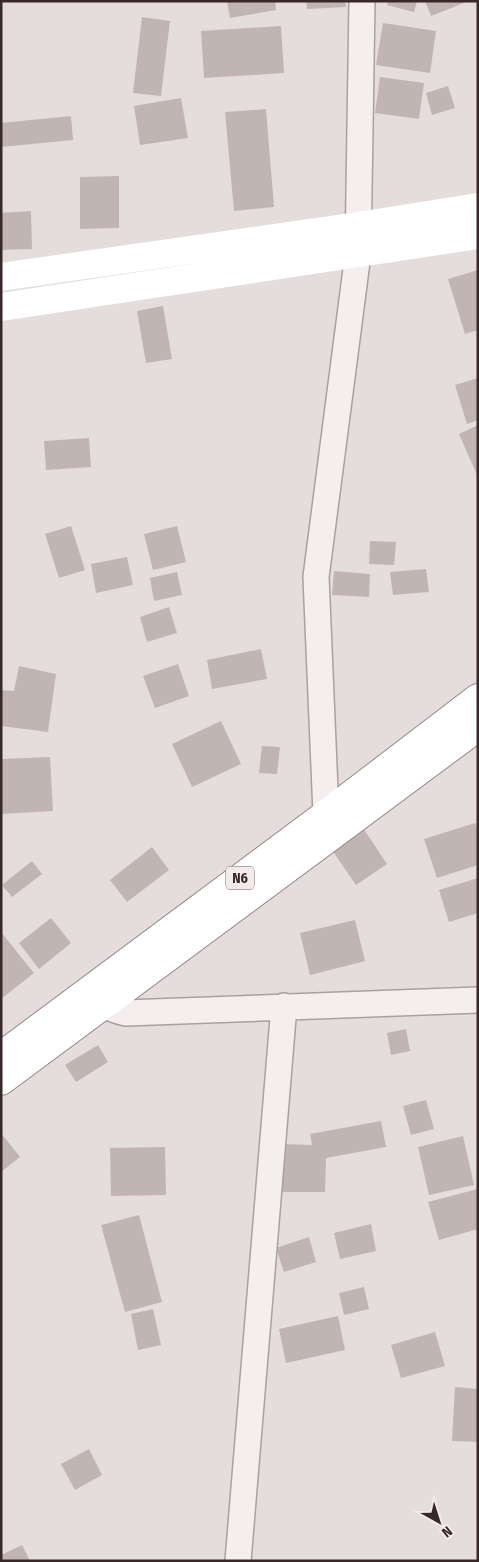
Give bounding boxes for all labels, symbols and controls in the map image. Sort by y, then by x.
road number: N6 [226,866,254,890]
north arrow [414,1497,464,1547]
text: N [438,1522,455,1541]

